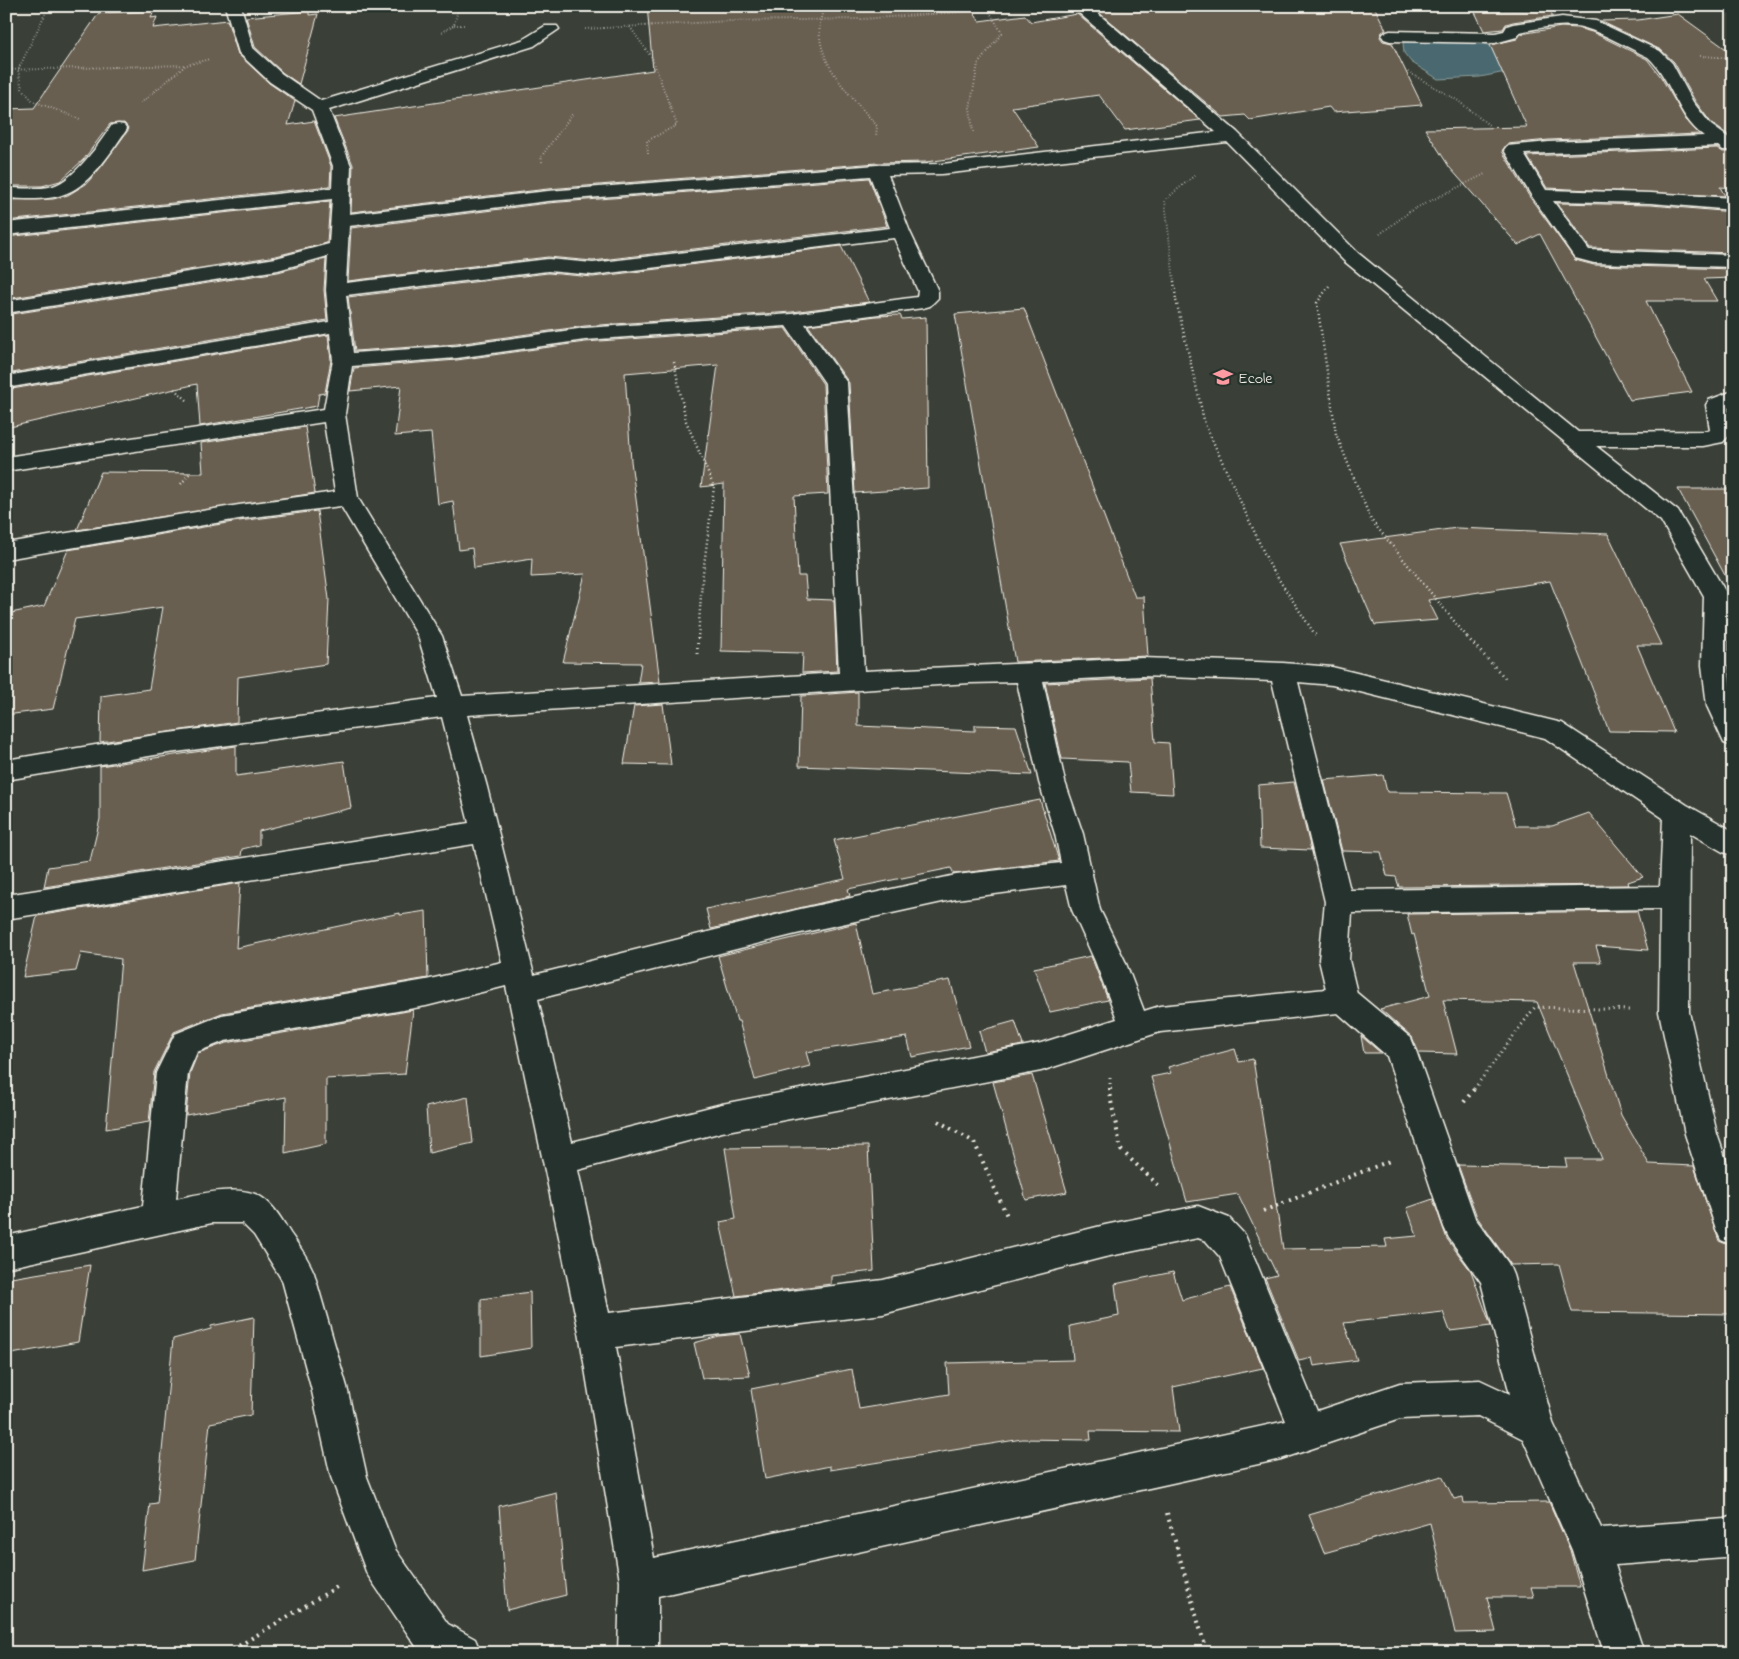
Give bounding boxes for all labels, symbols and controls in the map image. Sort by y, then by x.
school or university icon: Ecole [1212,366,1234,388]
place label: Ecole [1238,367,1273,391]

